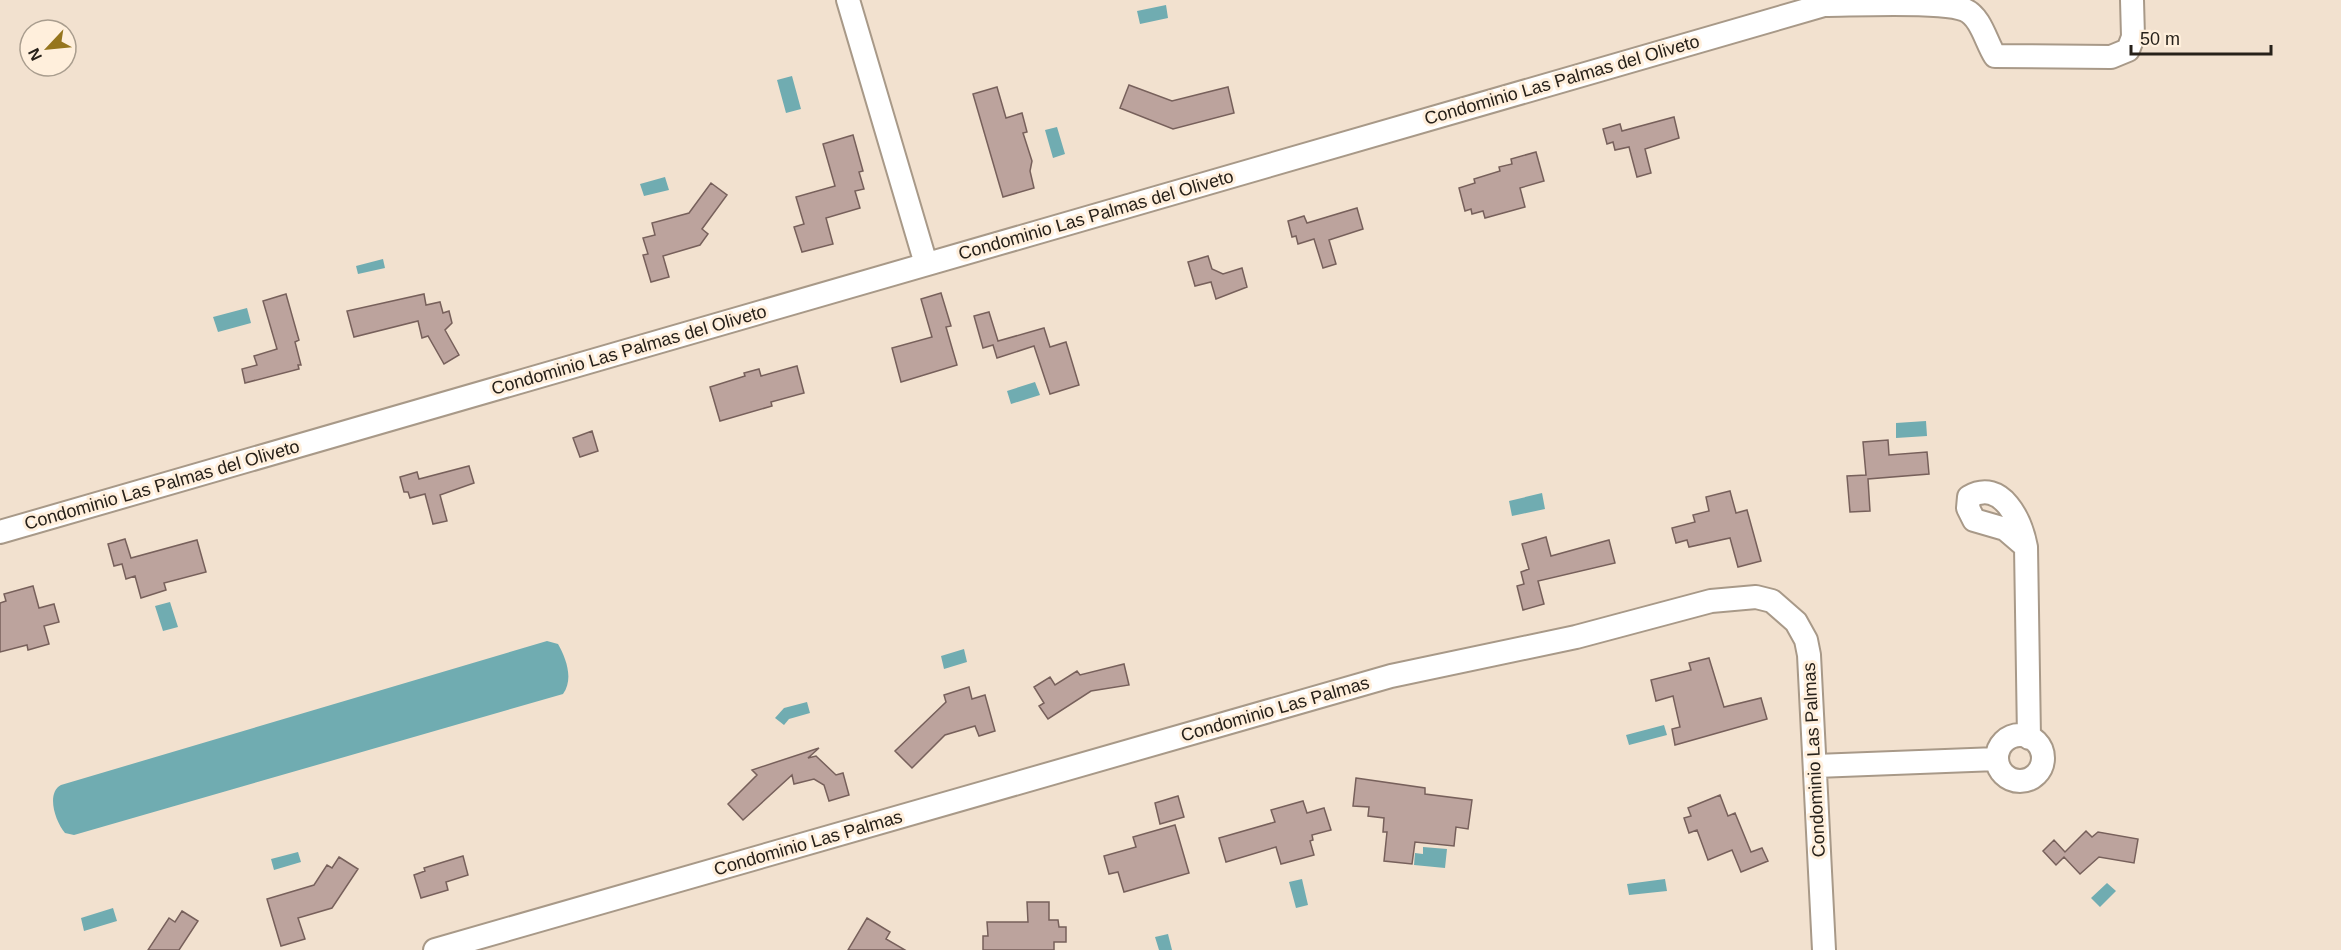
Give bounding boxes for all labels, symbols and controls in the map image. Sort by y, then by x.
north arrow [18,18,78,78]
scale bar [2131,18,2270,56]
text: 50 m [2140,29,2180,49]
street label: Condominio Las Palmas del Oliveto [1422,31,1702,129]
text: N [25,45,45,63]
street label: Condominio Las Palmas del Oliveto [956,166,1236,264]
street label: Condominio Las Palmas del Oliveto [489,301,769,399]
street label: Condominio Las Palmas del Oliveto [22,436,302,534]
street label: Condominio Las Palmas [1799,662,1829,858]
street label: Condominio Las Palmas [1178,672,1372,746]
street label: Condominio Las Palmas [711,806,905,880]

